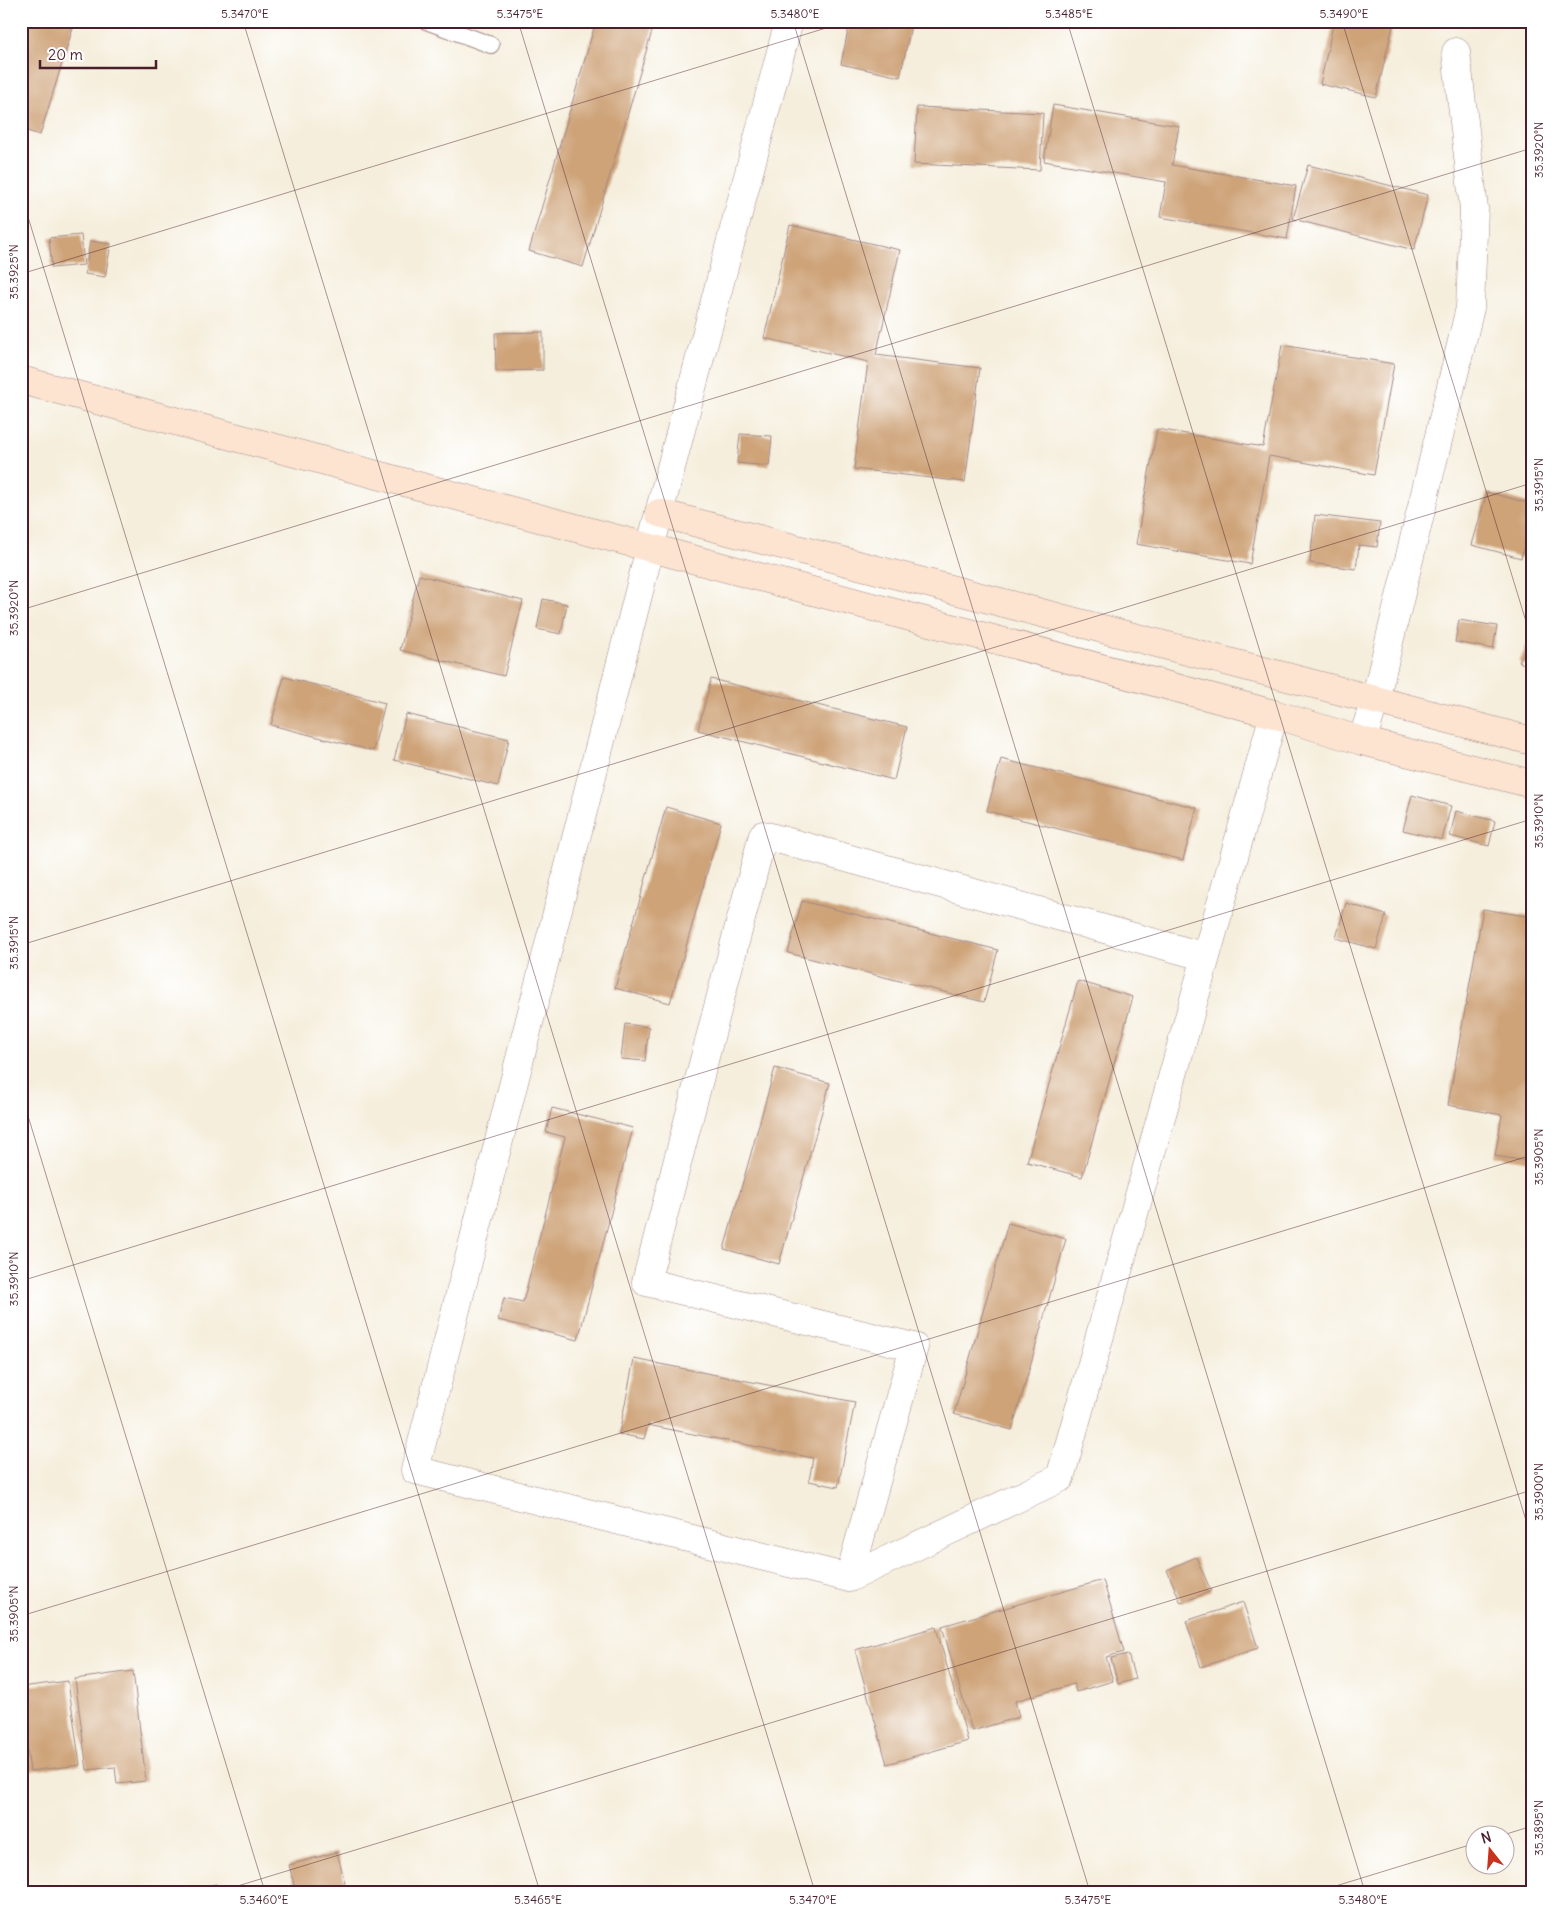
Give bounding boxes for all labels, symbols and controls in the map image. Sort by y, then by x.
text: 5.3470°E [221,6,269,21]
text: 5.3475°E [497,6,543,21]
text: 5.3480°E [770,6,820,21]
text: 5.3485°E [1045,6,1093,21]
text: 5.3490°E [1320,6,1369,21]
scale bar [40,38,156,70]
text: 20 m [48,45,83,64]
text: 35.3920°N [1531,122,1546,178]
text: 35.3925°N [6,244,21,300]
text: 35.3915°N [1531,458,1546,512]
text: 35.3920°N [6,580,21,636]
text: 35.3910°N [1531,794,1546,848]
text: 35.3915°N [6,916,21,970]
text: 35.3905°N [1531,1128,1546,1186]
text: 35.3910°N [6,1252,21,1306]
text: 35.3900°N [1531,1463,1546,1521]
text: 35.3905°N [6,1585,21,1643]
text: 35.3895°N [1531,1800,1546,1856]
north arrow [1466,1826,1516,1876]
text: N [1479,1828,1493,1848]
text: 5.3460°E [239,1892,289,1907]
text: 5.3465°E [514,1892,562,1907]
text: 5.3470°E [789,1892,837,1907]
text: 5.3475°E [1065,1892,1111,1907]
text: 5.3480°E [1338,1892,1388,1907]

